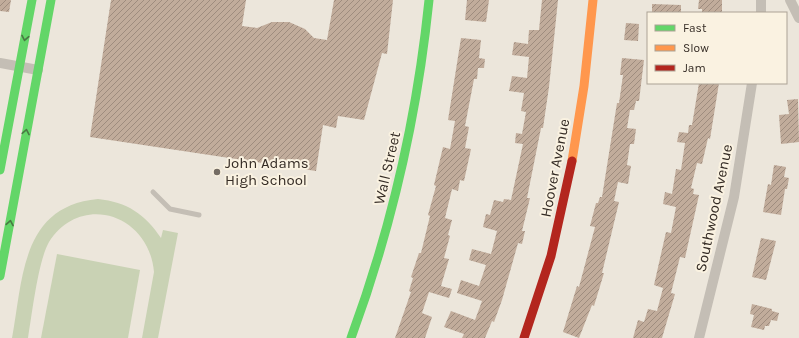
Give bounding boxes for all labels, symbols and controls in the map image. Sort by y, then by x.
legend [647,12,787,84]
text: Fast [683,21,707,35]
one-way arrow [21,35,29,41]
text: Slow [683,41,709,55]
text: Jam [683,61,706,75]
street label: Hoover Avenue [537,117,573,219]
one-way arrow [22,129,30,136]
street label: Wall Street [370,129,404,206]
street label: Southwood Avenue [692,142,736,274]
place label: John Adams High School [225,154,309,189]
marker: John Adams High School [212,167,222,177]
one-way arrow [5,220,13,227]

